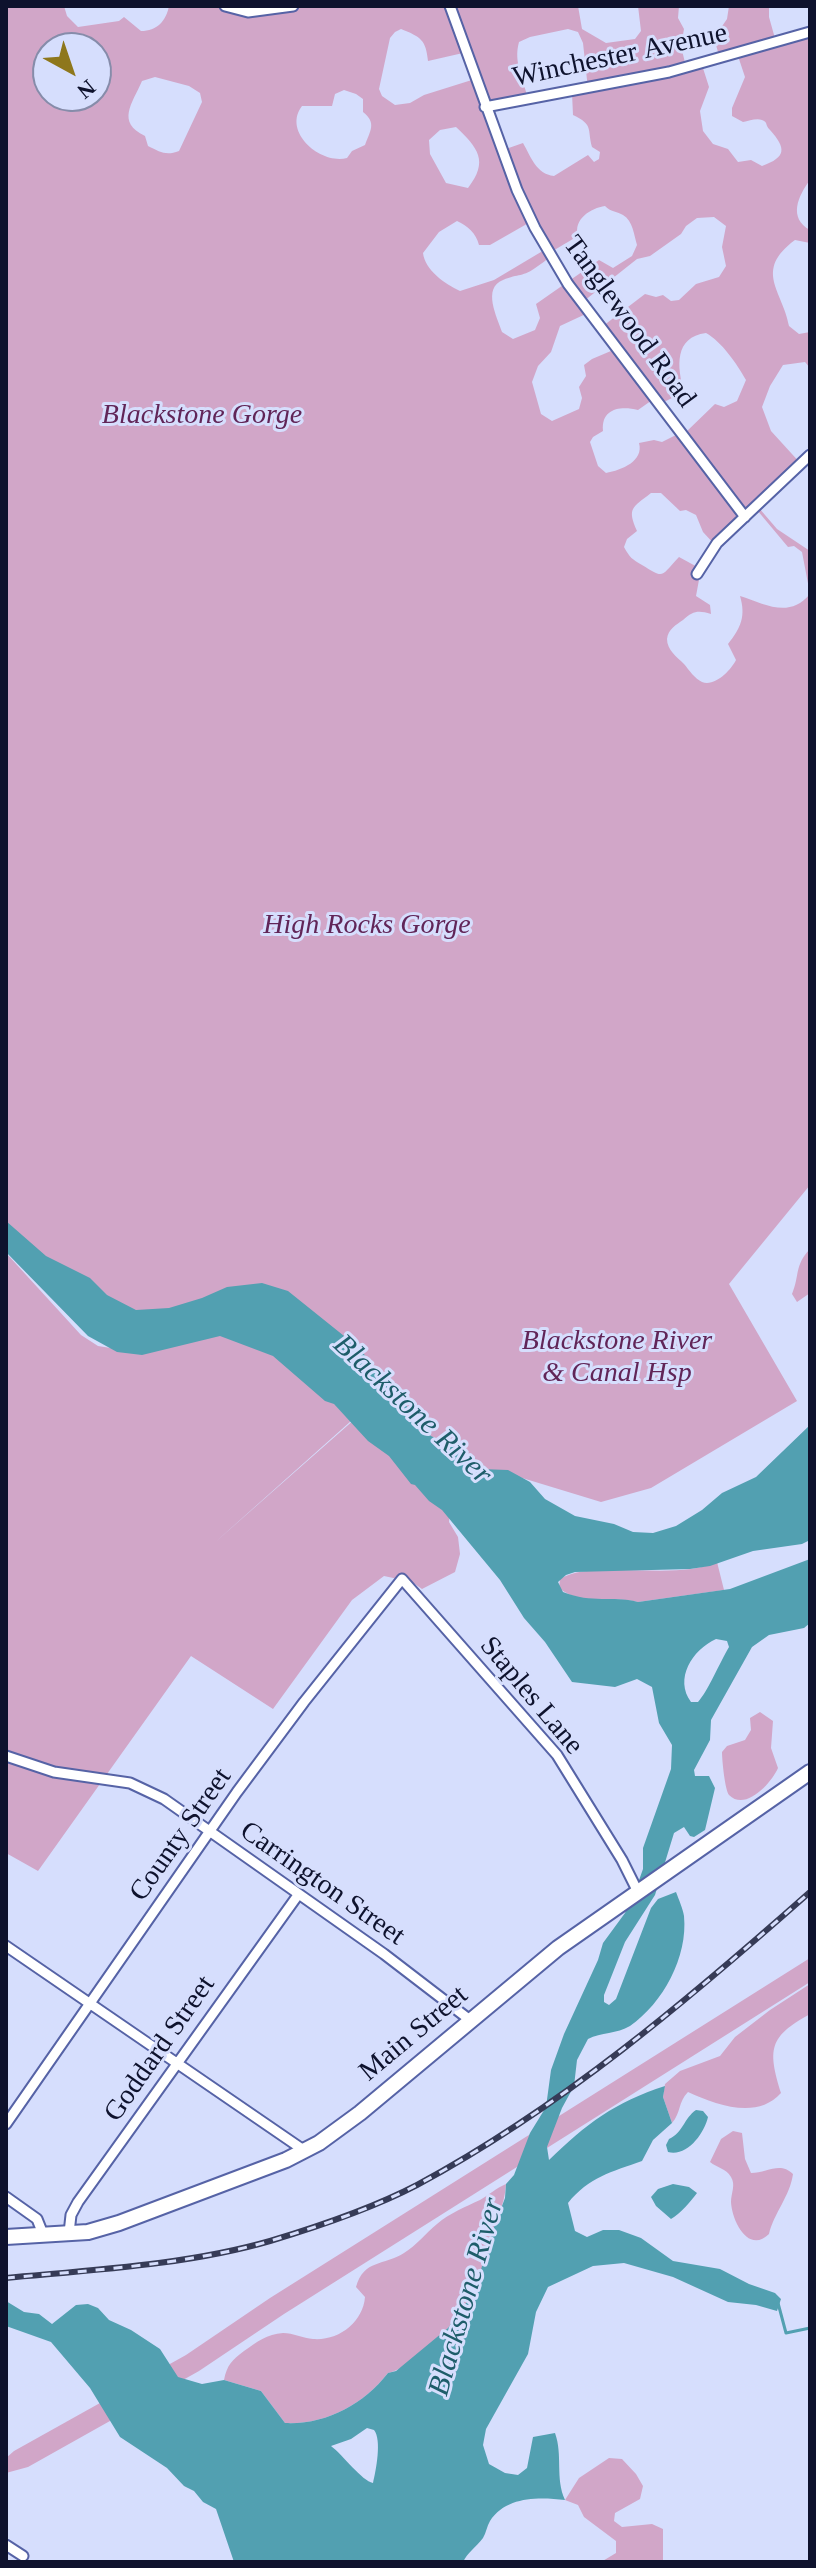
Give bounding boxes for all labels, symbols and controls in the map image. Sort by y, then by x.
street label: Winchester Avenue [510,17,730,95]
north arrow [32,32,112,112]
text: N [72,75,101,104]
street label: Tanglewood Road [555,230,703,414]
park label: Blackstone Gorge [102,399,302,433]
park label: High Rocks Gorge [263,909,471,943]
park label: Blackstone River & Canal Hsp [522,1325,712,1391]
water label: Blackstone River [325,1327,499,1493]
street label: Staples Lane [472,1630,590,1762]
street label: County Street [123,1762,239,1908]
street label: Carrington Street [233,1815,411,1953]
street label: Goddard Street [97,1970,223,2128]
street label: Main Street [353,1979,475,2089]
water label: Blackstone River [422,2194,512,2400]

